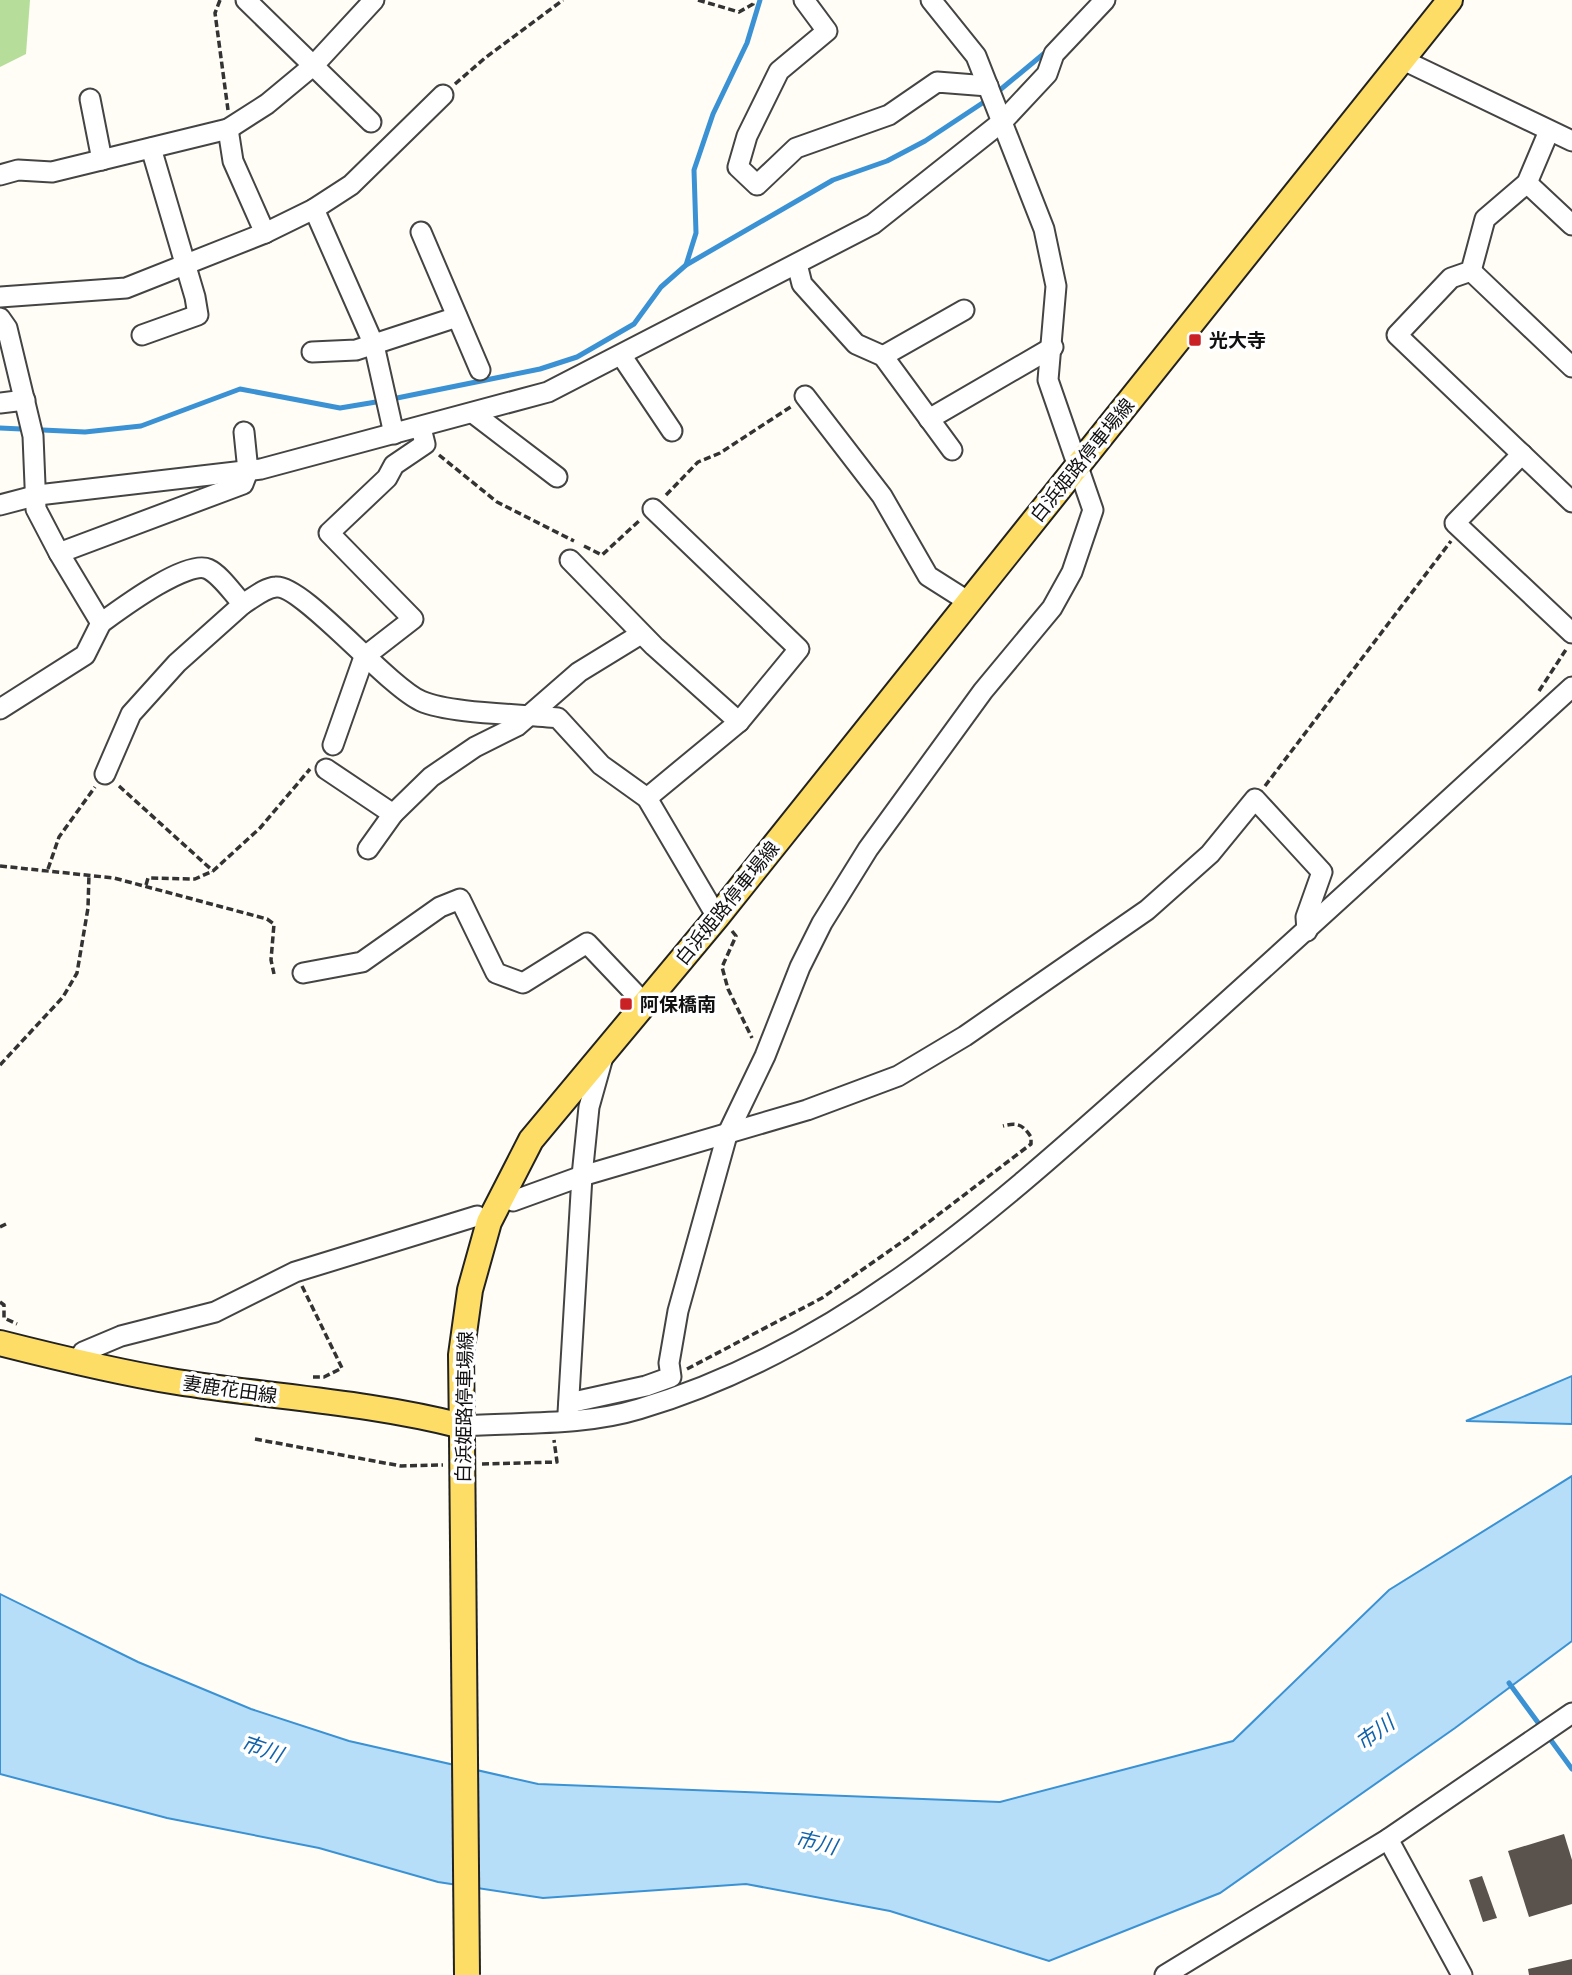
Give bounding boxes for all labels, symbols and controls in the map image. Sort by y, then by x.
place label: 光大寺 [1209,327,1266,352]
marker: 光大寺 [1187,332,1203,348]
street label: 白浜姫路停車場線 [1024,393,1139,527]
street label: 白浜姫路停車場線 [669,836,784,970]
place label: 阿保橋南 [640,991,716,1016]
marker: 阿保橋南 [618,996,634,1012]
street label: 白浜姫路停車場線 [450,1331,477,1483]
street label: 妻鹿花田線 [181,1370,279,1407]
water label: 市川 [1349,1707,1401,1756]
water label: 市川 [238,1728,289,1769]
water label: 市川 [793,1824,842,1861]

